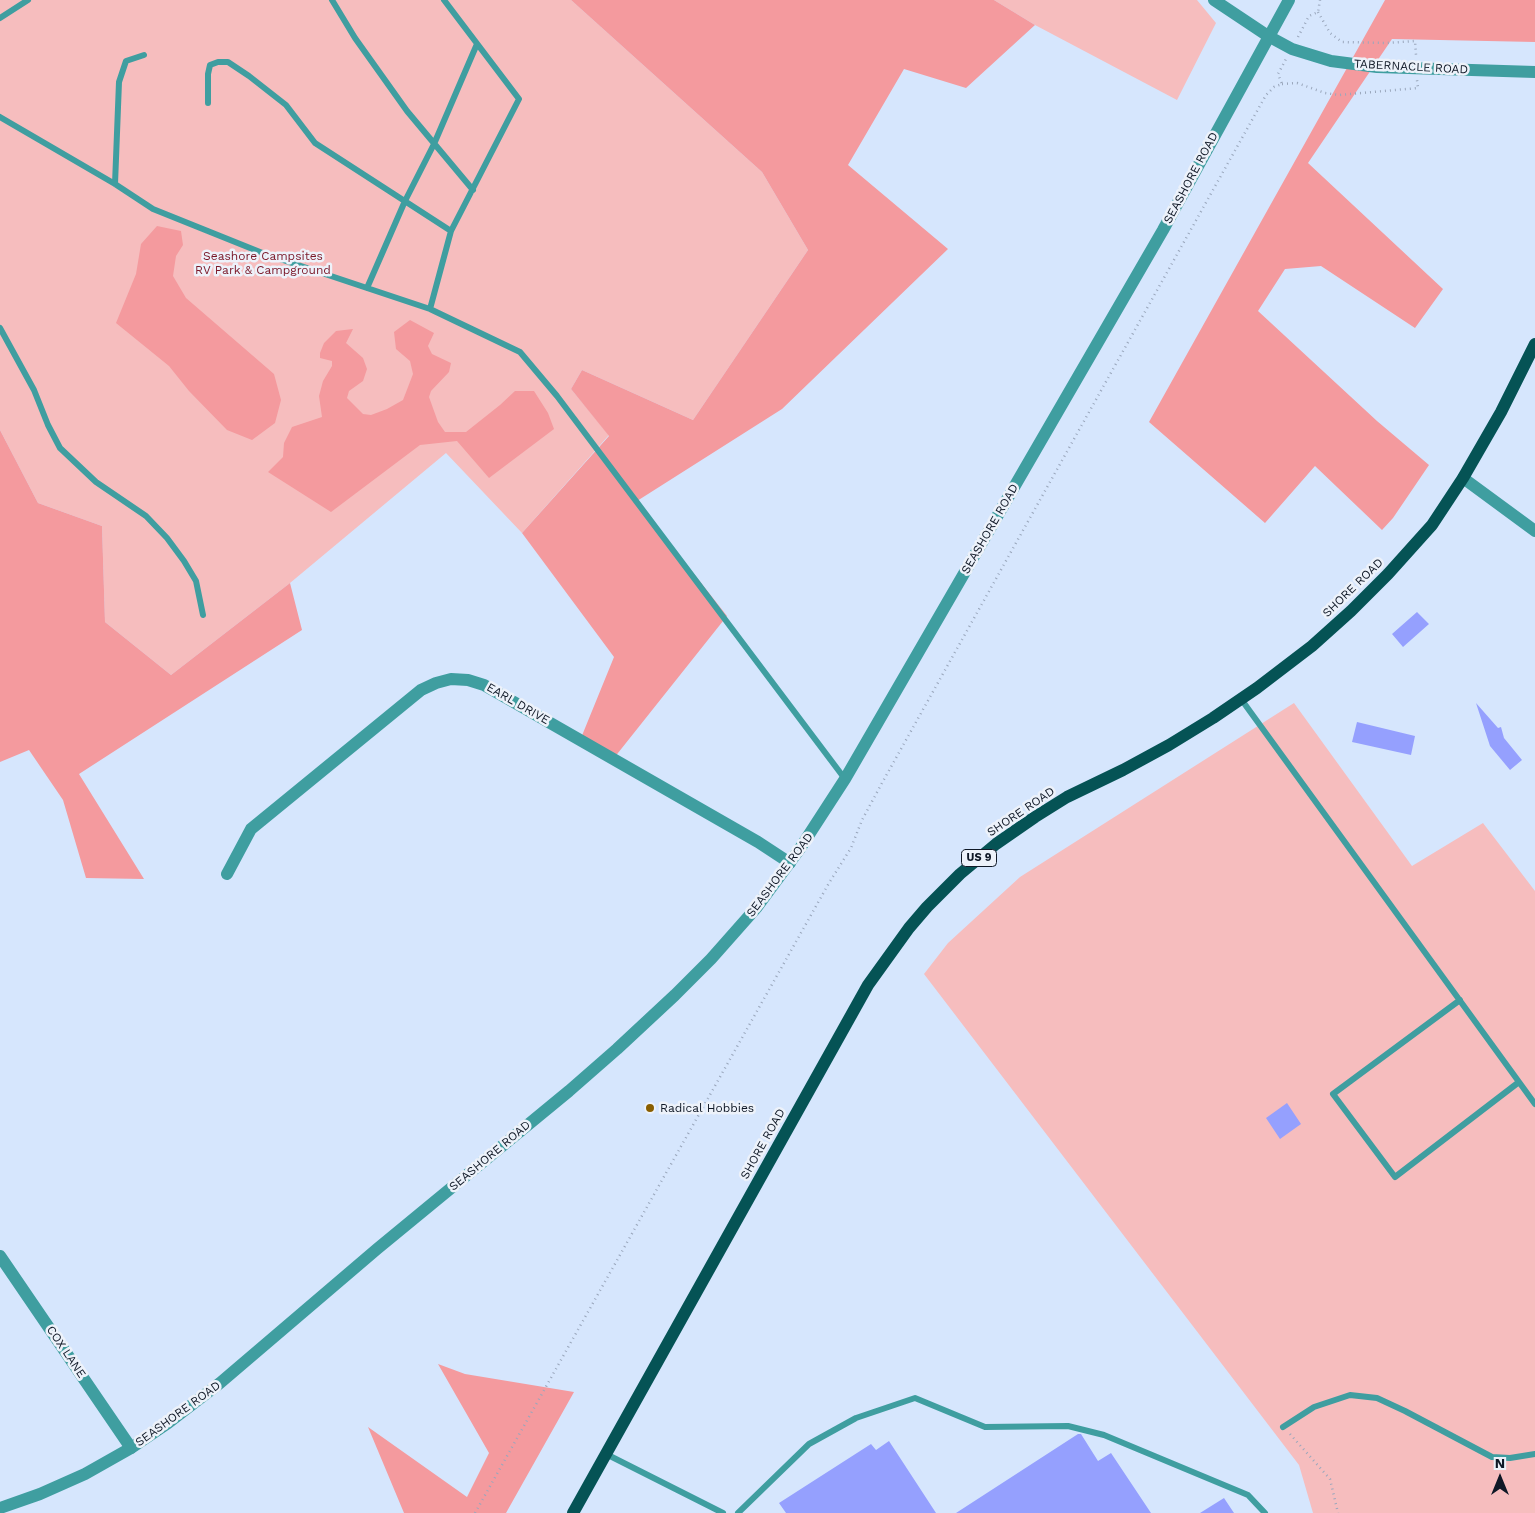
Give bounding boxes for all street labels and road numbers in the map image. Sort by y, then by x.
street label: TABERNACLE ROAD [1354,57,1468,77]
street label: SEASHORE ROAD [1161,130,1221,226]
street label: SEASHORE ROAD [958,481,1022,577]
street label: SHORE ROAD [1320,556,1386,620]
street label: EARL DRIVE [484,680,552,728]
street label: SHORE ROAD [984,784,1058,840]
street label: SEASHORE ROAD [744,830,816,920]
road number: US 9 [962,850,996,866]
street label: SHORE ROAD [738,1106,788,1182]
street label: SEASHORE ROAD [446,1118,534,1194]
street label: COX LANE [43,1323,89,1381]
street label: SEASHORE ROAD [133,1378,223,1450]

